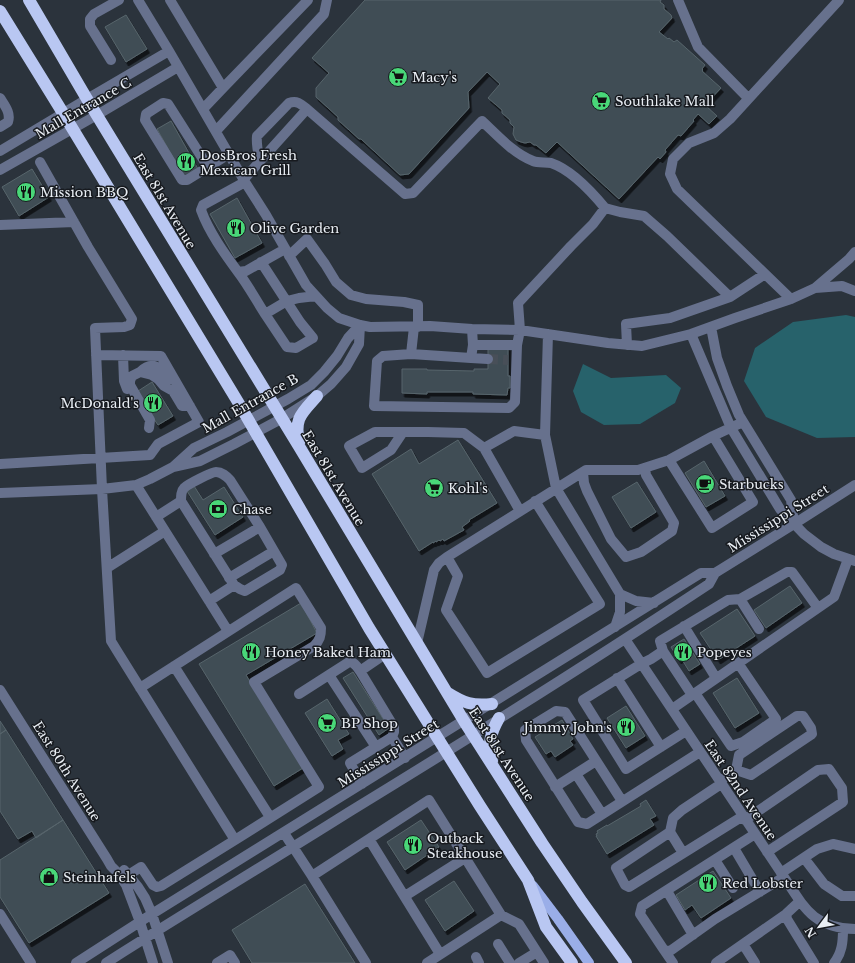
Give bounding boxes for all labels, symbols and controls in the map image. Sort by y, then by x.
supermarket icon: Macy's [387,66,409,88]
place label: Macy's [412,69,457,86]
street label: Mall Entrance C [32,74,134,143]
supermarket icon: Southlake Mall [590,90,612,112]
place label: Southlake Mall [615,93,714,110]
place label: DosBros Fresh Mexican Grill [200,147,297,179]
street label: East 81st Avenue [129,150,200,252]
restaurant icon: DosBros Fresh Mexican Grill [175,151,197,173]
restaurant icon: Mission BBQ [15,181,37,203]
place label: Mission BBQ [40,184,129,201]
restaurant icon: Olive Garden [225,217,247,239]
place label: Olive Garden [250,220,339,237]
street label: Mall Entrance B [199,370,301,437]
restaurant icon: McDonald's [142,392,164,414]
place label: McDonald's [61,395,139,412]
street label: East 81st Avenue [298,427,369,529]
cafe icon: Starbucks [694,473,716,495]
place label: Starbucks [719,476,784,493]
supermarket icon: Kohl's [423,477,445,499]
place label: Kohl's [448,480,488,497]
street label: Mississippi Street [725,480,832,556]
bank icon: Chase [207,498,229,520]
place label: Chase [232,501,272,518]
restaurant icon: Honey Baked Ham [240,641,262,663]
restaurant icon: Popeyes [672,641,694,663]
place label: Honey Baked Ham [265,644,391,661]
place label: Popeyes [697,644,752,661]
street label: East 81st Avenue [465,704,538,804]
supermarket icon: BP Shop [316,712,338,734]
street label: Mississippi Street [335,715,442,791]
place label: BP Shop [341,715,398,732]
restaurant icon: Jimmy John's [615,716,637,738]
street label: East 80th Avenue [29,718,104,824]
place label: Jimmy John's [522,719,612,736]
street label: East 82nd Avenue [701,737,780,844]
place label: Outback Steakhouse [427,830,502,862]
restaurant icon: Outback Steakhouse [402,834,424,856]
shop icon: Steinhafels [38,866,60,888]
place label: Steinhafels [63,869,136,886]
restaurant icon: Red Lobster [697,872,719,894]
place label: Red Lobster [722,875,804,892]
north arrow [799,907,839,947]
text: N [801,924,819,940]

